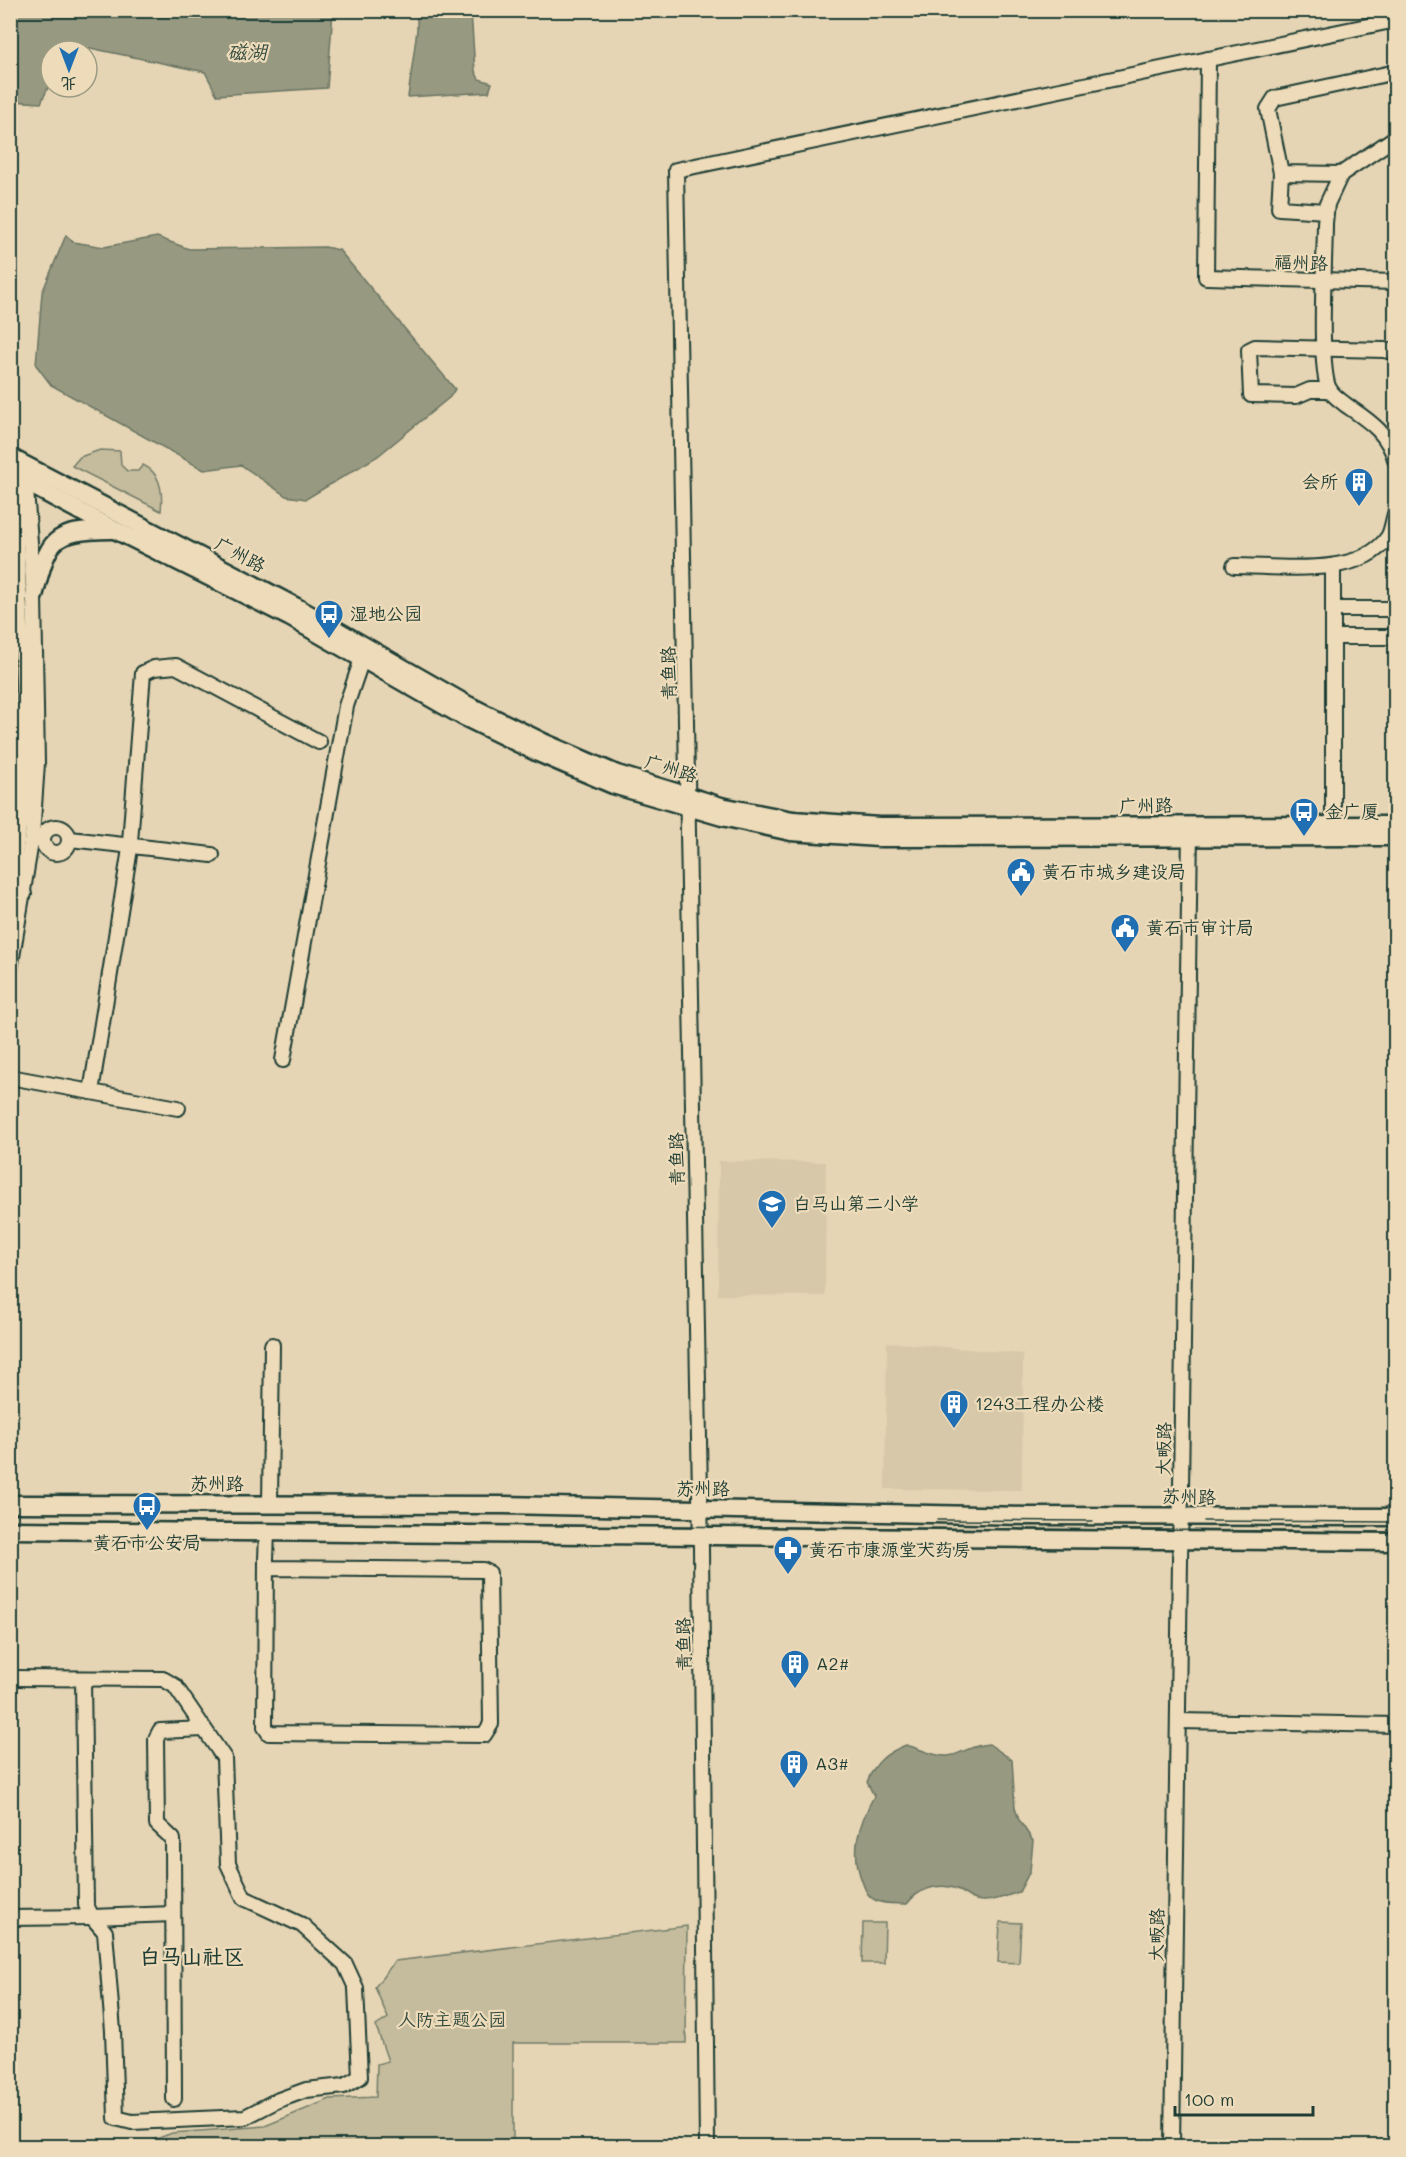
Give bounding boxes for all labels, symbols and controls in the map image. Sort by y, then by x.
water label: 磁湖 [227,38,269,64]
north arrow [39,39,99,99]
text: 北 [61,74,77,95]
street label: 福州路 [1274,249,1328,275]
building icon: 会所 [1343,466,1375,508]
place label: 会所 [1302,469,1338,493]
street label: 广州路 [211,531,270,577]
bus stop icon: 湿地公园 [313,598,345,640]
place label: 湿地公园 [350,601,422,625]
street label: 青鱼路 [656,646,680,700]
street label: 广州路 [642,749,701,787]
street label: 广州路 [1119,793,1173,817]
bus stop icon: 金广厦 [1288,796,1320,838]
place label: 金广厦 [1325,799,1379,823]
public building icon: 黄石市城乡建设局 [1005,856,1037,898]
place label: 黄石市城乡建设局 [1042,859,1186,883]
public building icon: 黄石市审计局 [1109,912,1141,954]
place label: 黄石市审计局 [1146,915,1254,939]
street label: 青鱼路 [664,1132,688,1186]
school or university icon: 白马山第二小学 [756,1188,788,1230]
place label: 白马山第二小学 [793,1191,919,1215]
building icon: 1243工程办公楼 [938,1388,970,1430]
place label: 1243工程办公楼 [975,1391,1104,1415]
street label: 大畈路 [1151,1422,1175,1476]
street label: 苏州路 [190,1471,244,1495]
street label: 苏州路 [676,1476,730,1500]
street label: 苏州路 [1162,1484,1216,1508]
bus stop icon: 黄石市公安局 [131,1490,163,1532]
place label: 黄石市公安局 [93,1530,201,1554]
pharmacy icon: 黄石市康源堂大药房 [772,1534,804,1576]
place label: 黄石市康源堂大药房 [809,1537,971,1561]
street label: 青鱼路 [671,1617,695,1671]
building icon: A2# [779,1648,811,1690]
place label: A2# [816,1651,850,1675]
building icon: A3# [778,1748,810,1790]
place label: A3# [815,1751,849,1775]
street label: 大畈路 [1144,1908,1168,1962]
district label: 白马山社区 [140,1942,245,1969]
park label: 人防主题公园 [398,2007,506,2031]
scale bar [1175,2079,1313,2117]
text: 100 m [1184,2087,1234,2111]

